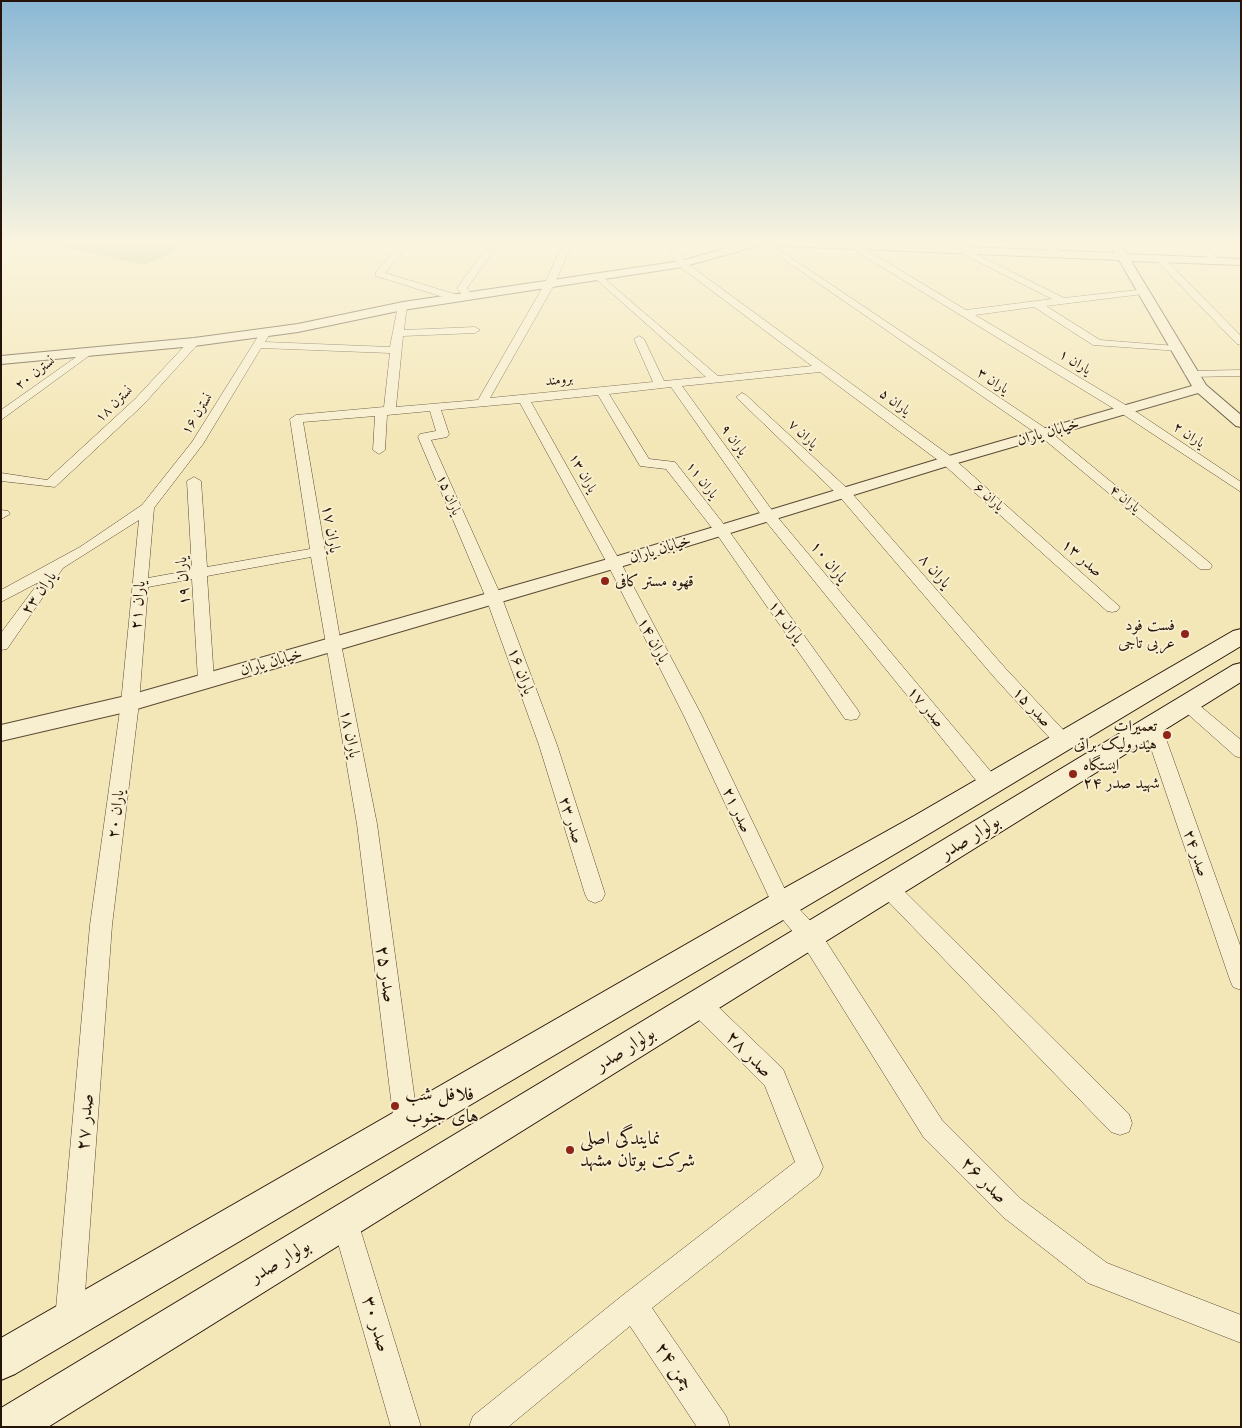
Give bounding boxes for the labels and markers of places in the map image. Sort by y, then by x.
place label: قهوه مستر کافی [615,571,694,591]
marker: قهوه مستر کافی [599,575,611,587]
place label: فست فود عربی تاجی [1118,615,1175,653]
marker: فست فود عربی تاجی [1179,628,1191,640]
place label: تعمیرات هیدرولیک براتی [1074,716,1157,754]
marker: تعمیرات هیدرولیک براتی [1161,729,1173,741]
place label: ایستگاه شهید صدر ۲۴ [1083,755,1160,793]
marker: ایستگاه شهید صدر ۲۴ [1067,768,1079,780]
place label: فلافل شب های جنوب [405,1084,479,1128]
marker: فلافل شب های جنوب [389,1100,401,1112]
place label: نمایندگی اصلی شرکت بوتان مشهد [580,1128,695,1172]
marker: نمایندگی اصلی شرکت بوتان مشهد [564,1144,576,1156]

